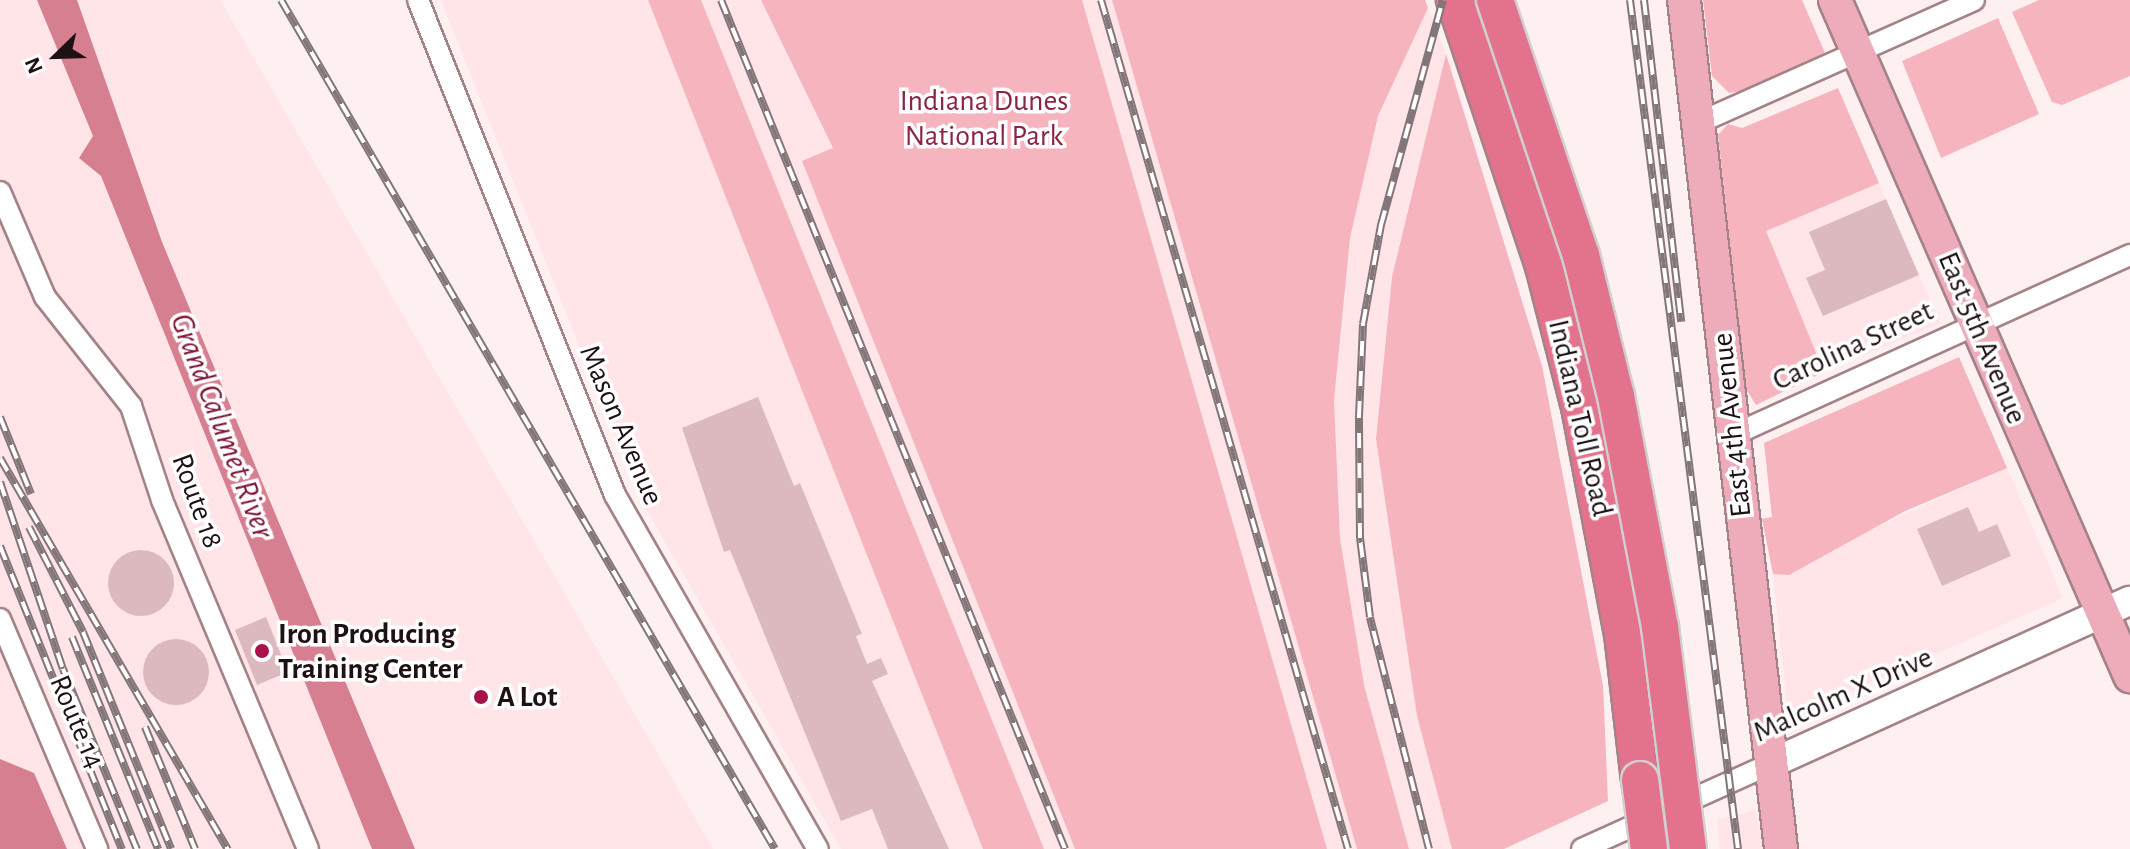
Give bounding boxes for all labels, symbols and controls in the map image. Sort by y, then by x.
north arrow [16,16,96,96]
text: N [21,54,47,77]
park label: Indiana Dunes National Park [900,83,1068,154]
street label: East 5th Avenue [1930,247,2034,429]
street label: Carolina Street [1767,293,1939,399]
water label: Grand Calumet River [162,308,282,544]
street label: Indiana Toll Road [1540,316,1620,520]
street label: East 4th Avenue [1704,331,1760,519]
street label: Mason Avenue [571,339,671,511]
street label: Route 18 [163,449,231,553]
place label: Iron Producing Training Center [278,616,462,686]
street label: Malcolm X Drive [1748,639,1938,751]
marker: Iron Producing Training Center [253,642,271,660]
street label: Route 14 [41,670,113,774]
place label: A Lot [497,679,557,715]
marker: A Lot [472,688,490,706]

